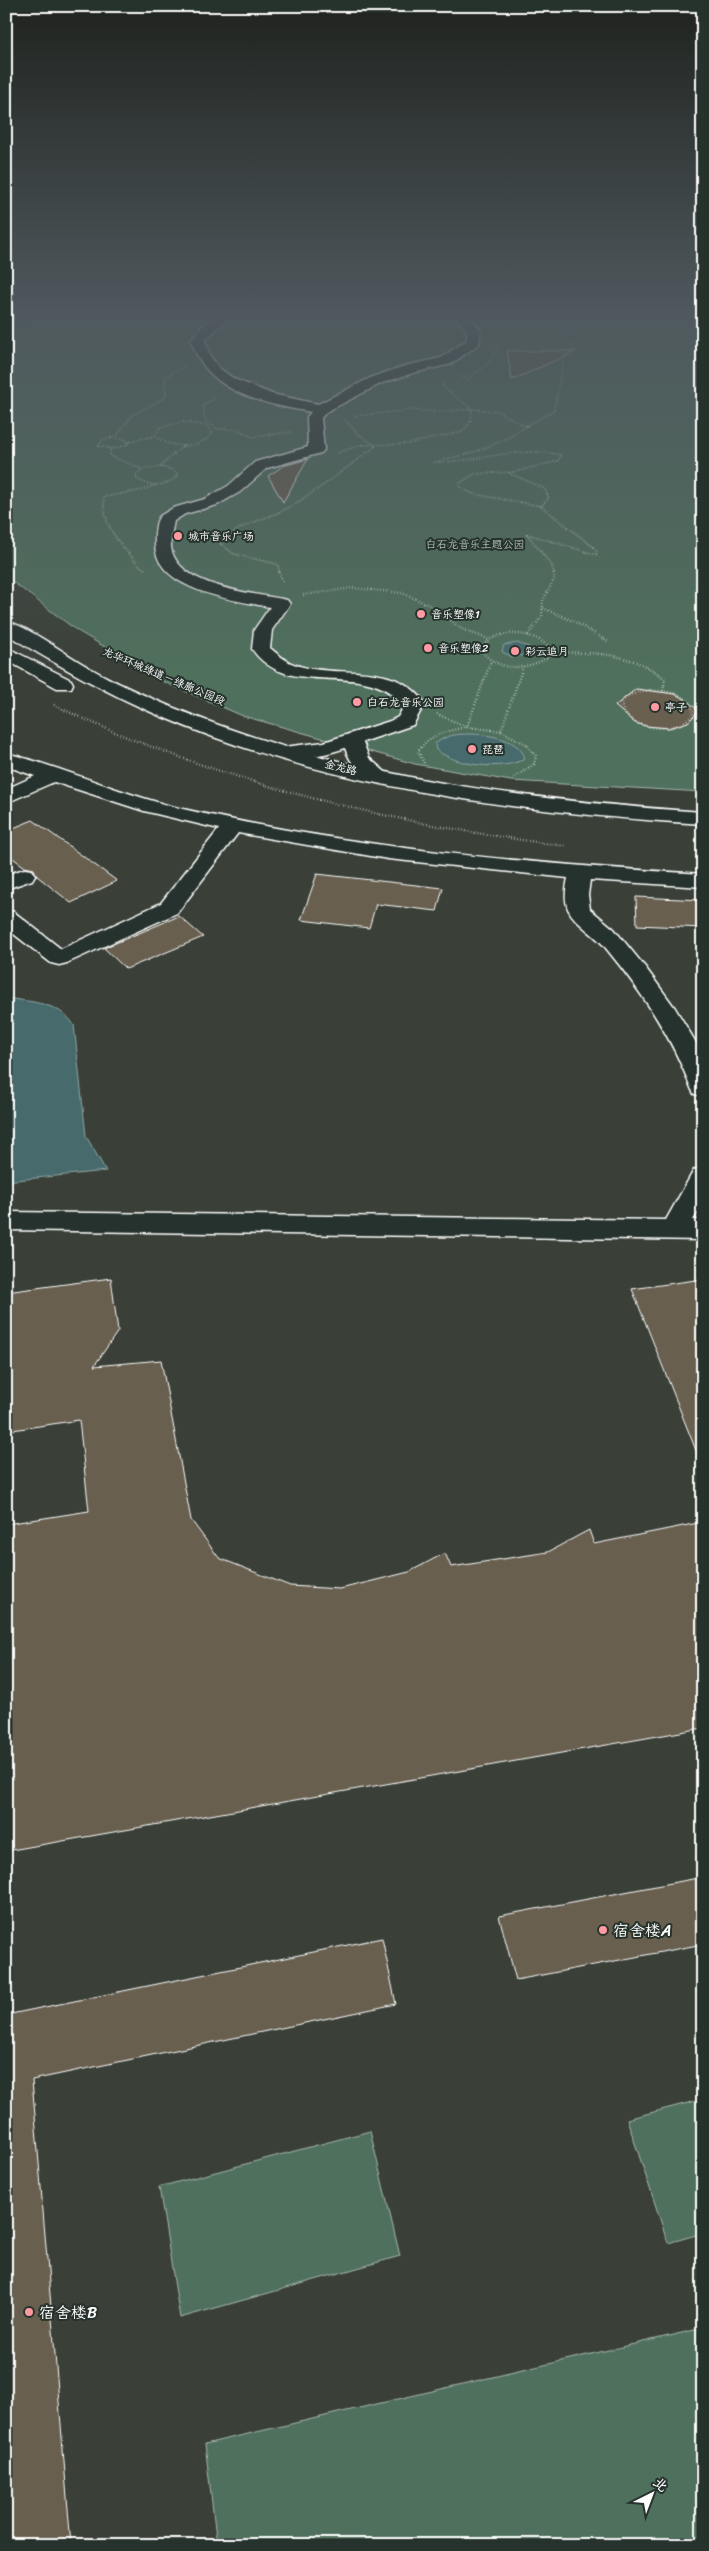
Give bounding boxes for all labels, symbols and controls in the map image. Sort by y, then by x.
place label: 城市音乐广场 [188,527,254,546]
marker: 城市音乐广场 [172,530,184,542]
park label: 白石龙音乐主题公园 [426,535,525,554]
place label: 音乐塑像1 [431,605,480,624]
marker: 音乐塑像1 [415,608,427,620]
place label: 音乐塑像2 [438,639,489,658]
street label: 龙华环城绿道－绿廊公园段 [99,642,228,711]
marker: 音乐塑像2 [422,642,434,654]
place label: 彩云追月 [525,642,569,661]
marker: 彩云追月 [509,645,521,657]
place label: 白石龙音乐公园 [367,693,444,712]
marker: 白石龙音乐公园 [351,696,363,708]
place label: 亭子 [665,698,687,717]
marker: 亭子 [649,701,661,713]
place label: 琵琶 [482,740,504,759]
marker: 琵琶 [466,743,478,755]
street label: 金龙路 [323,754,359,781]
place label: 宿舍楼A [613,1916,672,1945]
marker: 宿舍楼A [597,1924,609,1936]
place label: 宿舍楼B [39,2298,97,2327]
marker: 宿舍楼B [23,2306,35,2318]
north arrow [626,2468,676,2518]
text: 北 [647,2471,674,2499]

